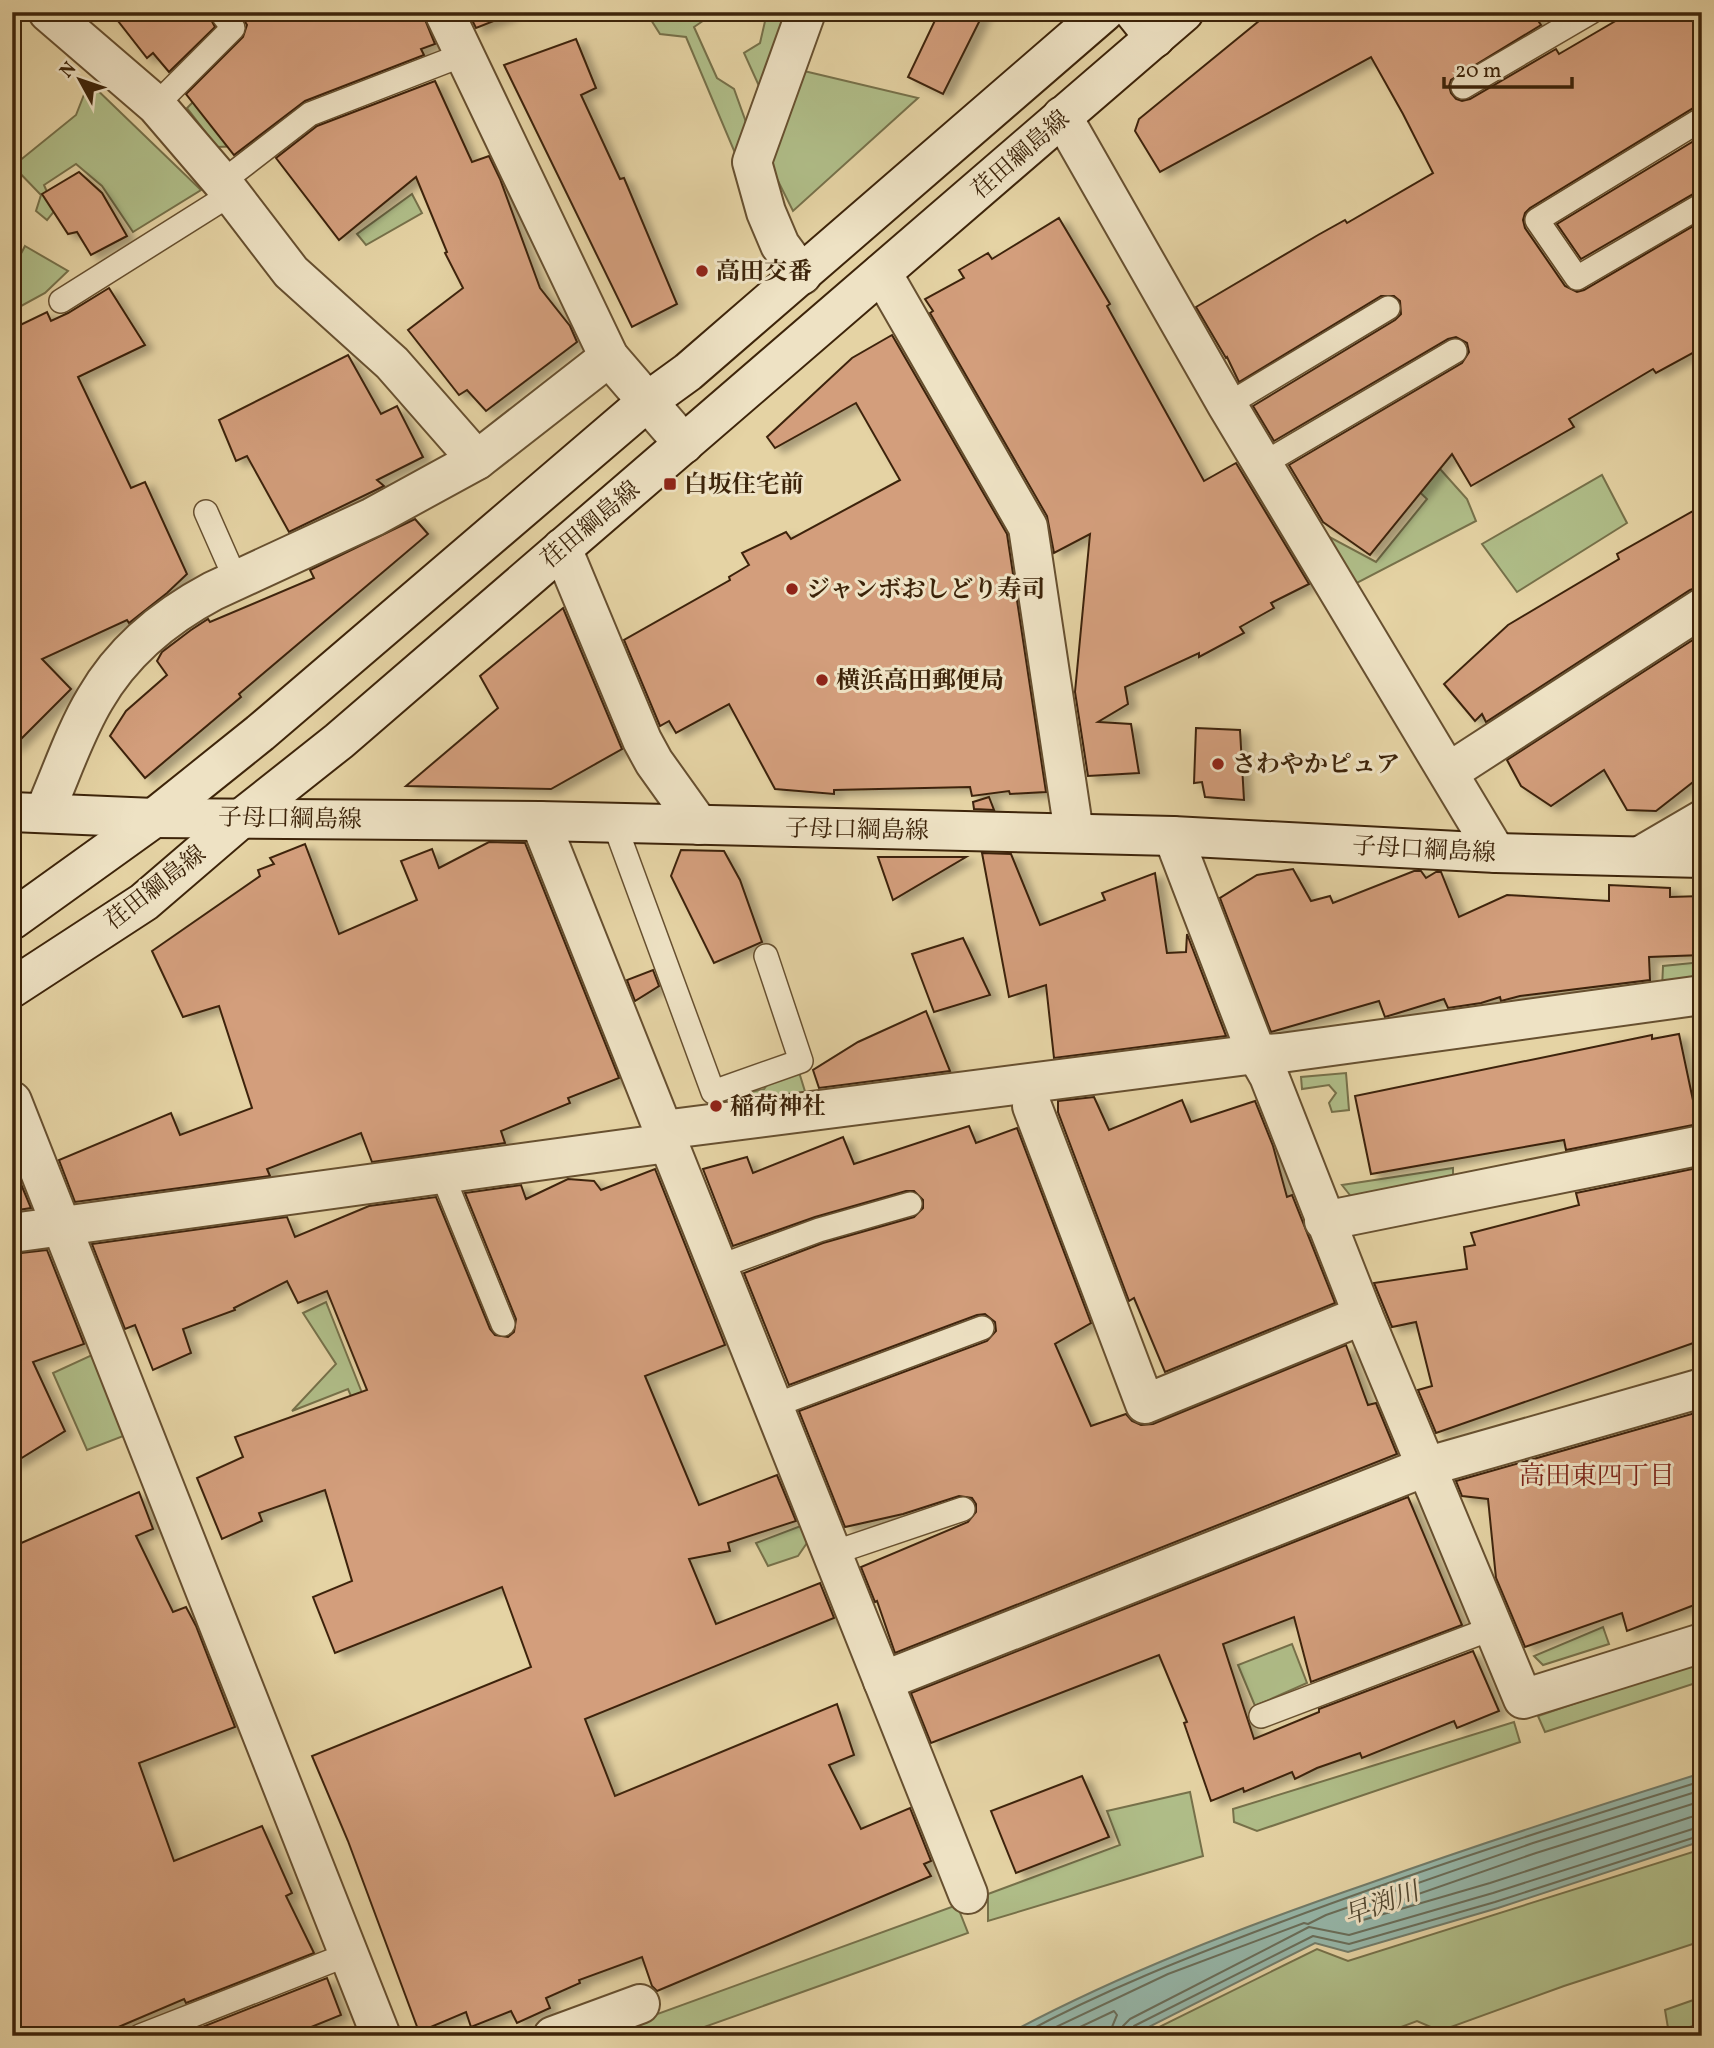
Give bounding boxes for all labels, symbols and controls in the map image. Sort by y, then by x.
north arrow [46,46,116,116]
scale bar [1444,46,1572,90]
text: N [54,57,83,84]
text: 20 m [1455,57,1501,86]
street label: 荏田綱島線 [965,103,1078,208]
place label: 高田交番 [716,256,812,290]
marker: 高田交番 [694,263,710,279]
place label: 白坂住宅前 [684,469,804,503]
street label: 荏田綱島線 [534,474,648,577]
marker: 白坂住宅前 [662,476,678,492]
place label: ジャンボおしどり寿司 [806,574,1046,608]
marker: ジャンボおしどり寿司 [784,581,800,597]
place label: 横浜高田郵便局 [836,665,1004,699]
marker: 横浜高田郵便局 [814,672,830,688]
place label: さわやかピュア [1232,749,1400,783]
marker: さわやかピュア [1210,756,1226,772]
street label: 子母口綱島線 [218,802,362,838]
street label: 子母口綱島線 [785,813,929,849]
street label: 子母口綱島線 [1351,830,1497,872]
street label: 荏田綱島線 [98,838,214,939]
place label: 稲荷神社 [730,1091,826,1125]
marker: 稲荷神社 [708,1098,724,1114]
district label: 高田東四丁目 [1519,1459,1675,1495]
water label: 早渕川 [1339,1874,1427,1935]

